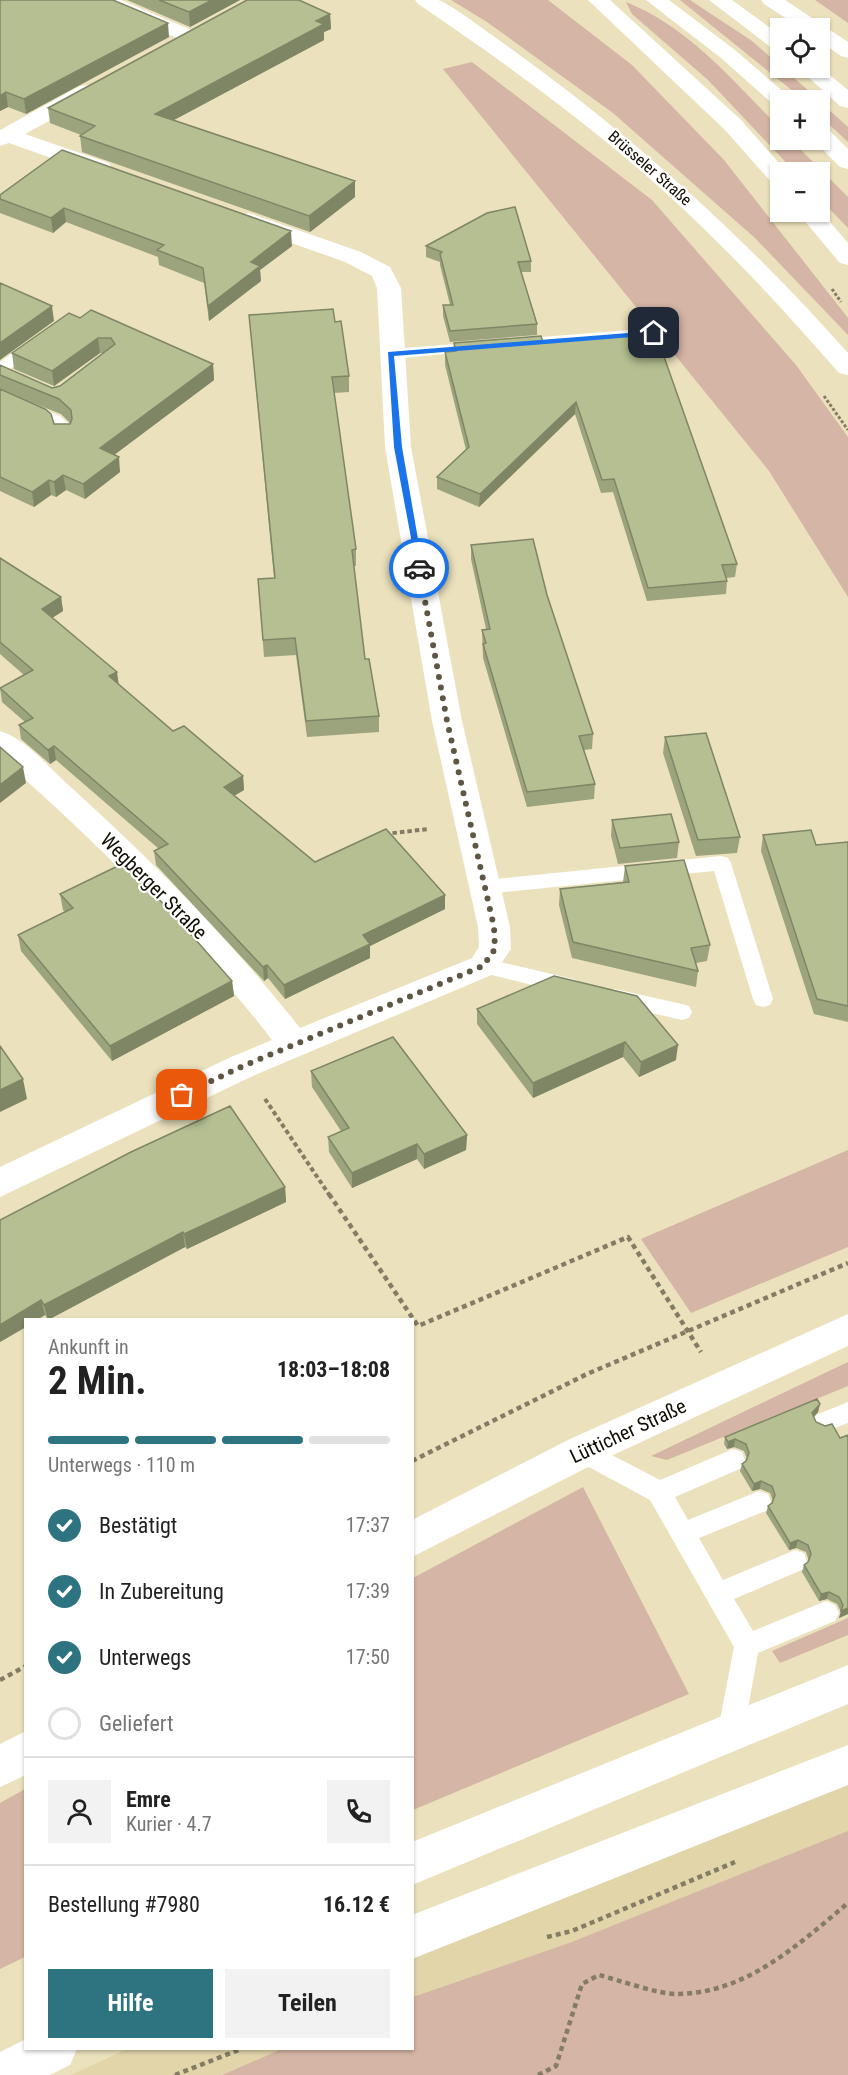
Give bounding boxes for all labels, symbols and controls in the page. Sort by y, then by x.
map controls [770,18,830,222]
button: locate [770,18,830,78]
button: + [770,90,830,150]
street label: Brüsseler Straße [604,127,696,209]
button: − [770,162,830,222]
pin [628,307,679,358]
icon: home [637,316,670,349]
courier [389,538,449,598]
icon: car [403,552,436,585]
street label: Wegberger Straße [96,828,212,944]
pin [156,1069,207,1120]
icon: bag [165,1078,198,1111]
text: Ankunft in [48,1335,129,1359]
text: 18:03–18:08 [277,1357,390,1382]
text: 2 Min. [48,1358,147,1404]
street label: Lütticher Straße [566,1394,690,1468]
text: Unterwegs · 110 m [48,1453,195,1477]
icon: check [48,1509,81,1542]
text: Bestätigt [99,1513,177,1538]
text: 17:37 [346,1513,390,1537]
icon: check [48,1575,81,1608]
text: In Zubereitung [99,1579,224,1604]
text: 17:39 [346,1579,390,1603]
icon: check [48,1641,81,1674]
text: Unterwegs [99,1645,191,1670]
text: 17:50 [346,1645,390,1669]
text: Geliefert [99,1711,174,1736]
button: person [48,1780,111,1843]
button: phone [327,1780,390,1843]
text: Emre [126,1787,171,1812]
text: Kurier · 4.7 [126,1812,212,1836]
text: Bestellung #7980 [48,1892,200,1917]
text: 16.12 € [323,1892,390,1917]
button: Hilfe [48,1969,213,2038]
button: Teilen [225,1969,390,2038]

